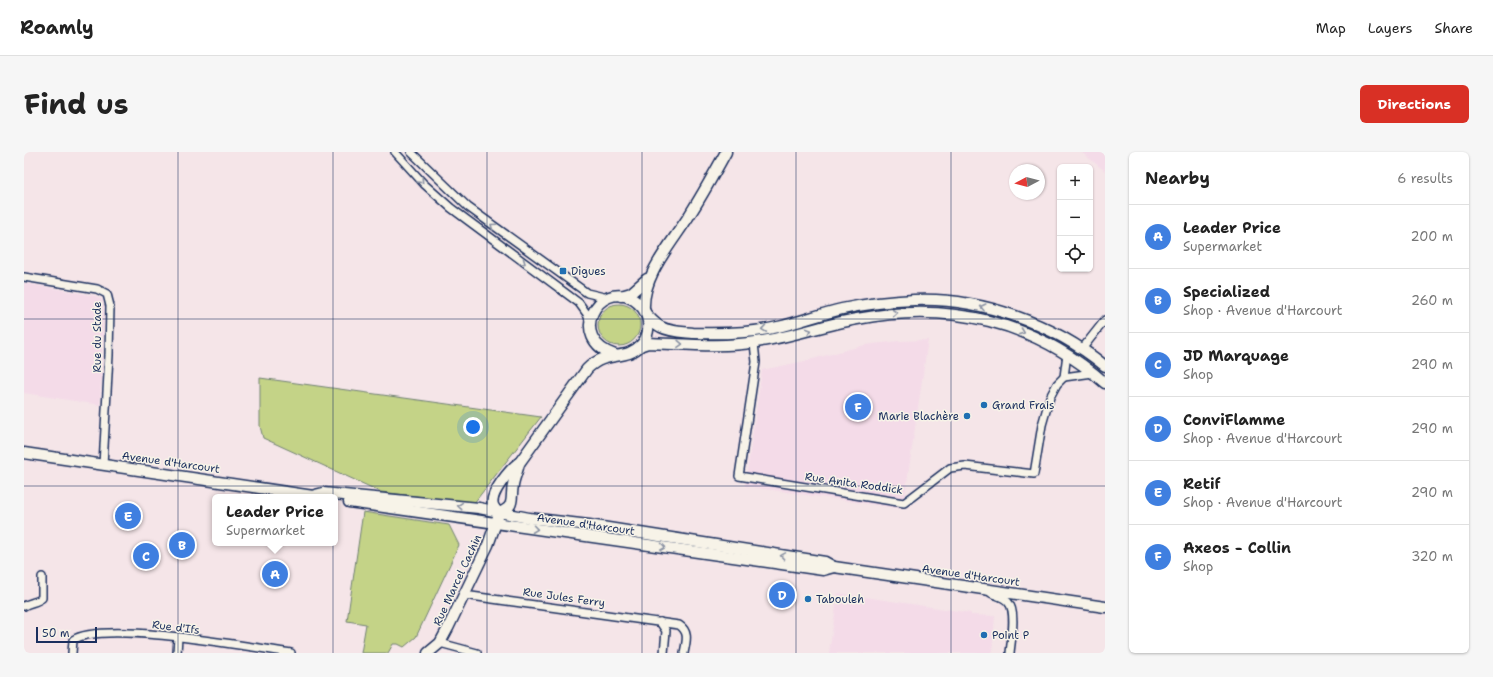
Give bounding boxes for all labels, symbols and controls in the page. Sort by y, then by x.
text: Roamly [20,15,94,40]
text: Map [1316,19,1346,37]
text: Layers [1368,19,1412,37]
text: Share [1434,19,1473,37]
text: Find us [24,85,129,123]
button: Directions [1360,85,1469,123]
north arrow [1009,164,1045,200]
map controls [1057,164,1093,272]
button: + [1057,164,1093,200]
text: Nearby [1145,167,1210,189]
text: 6 results [1397,170,1453,187]
one-way arrow [417,176,424,184]
button: − [1057,200,1093,236]
text: Leader Price [1183,218,1281,238]
one-way arrow [490,223,497,231]
text: A [1153,228,1163,245]
text: 200 m [1411,228,1453,245]
button: locate [1057,236,1093,272]
text: Supermarket [1183,238,1262,255]
one-way arrow [519,257,526,265]
place label: Digues [571,264,606,279]
marker: Digues [558,266,568,276]
text: Specialized [1183,282,1270,302]
text: B [1154,292,1162,309]
text: 260 m [1411,292,1453,309]
street label: Rue du Stade [90,302,105,372]
text: Shop · Avenue d'Harcourt [1183,302,1343,319]
one-way arrow [980,304,986,312]
one-way arrow [892,309,898,318]
one-way arrow [761,324,767,333]
one-way arrow [805,328,812,336]
one-way arrow [1019,328,1026,336]
one-way arrow [677,340,683,348]
text: JD Marquage [1183,346,1289,366]
text: C [1154,356,1162,373]
text: 290 m [1411,356,1453,373]
text: Shop [1183,366,1213,383]
pin: F [845,392,871,422]
place label: Grand Frais [992,398,1054,413]
marker: Grand Frais [979,400,989,410]
place label: Marie Blachère [878,409,959,424]
text: ConviFlamme [1183,410,1285,430]
marker: Marie Blachère [962,411,972,421]
your location [463,417,483,437]
text: D [1153,420,1163,437]
text: 290 m [1411,420,1453,437]
text: Shop · Avenue d'Harcourt [1183,430,1343,447]
street label: Avenue d'Harcourt [121,448,221,477]
street label: Rue Anita Roddick [804,469,904,498]
text: Retif [1183,474,1220,494]
text: E [1154,484,1162,501]
text: 290 m [1411,484,1453,501]
popup [212,494,338,546]
text: Shop · Avenue d'Harcourt [1183,494,1343,511]
pin: E [115,501,141,531]
text: Leader Price [226,502,324,522]
one-way arrow [457,502,463,511]
street label: Avenue d'Harcourt [536,510,636,539]
text: Supermarket [226,522,305,539]
one-way arrow [531,524,538,533]
pin: B [169,530,195,560]
street label: Rue Marcel Cachin [430,532,485,628]
text: Axeos - Collin [1183,538,1291,558]
pin: C [133,541,159,571]
one-way arrow [660,542,666,551]
text: F [1154,548,1162,565]
text: 320 m [1411,548,1453,565]
one-way arrow [780,552,786,561]
text: Shop [1183,558,1213,575]
pin: A [262,559,288,589]
street label: Avenue d'Harcourt [921,561,1021,590]
pin: D [769,580,795,610]
street label: Rue Jules Ferry [522,584,606,611]
place label: Tabouleh [816,592,864,607]
marker: Tabouleh [803,594,813,604]
street label: Rue d'Ifs [151,617,201,638]
scale bar [36,625,97,644]
text: 50 m [42,626,70,641]
place label: Point P [992,628,1029,643]
marker: Point P [979,630,989,640]

